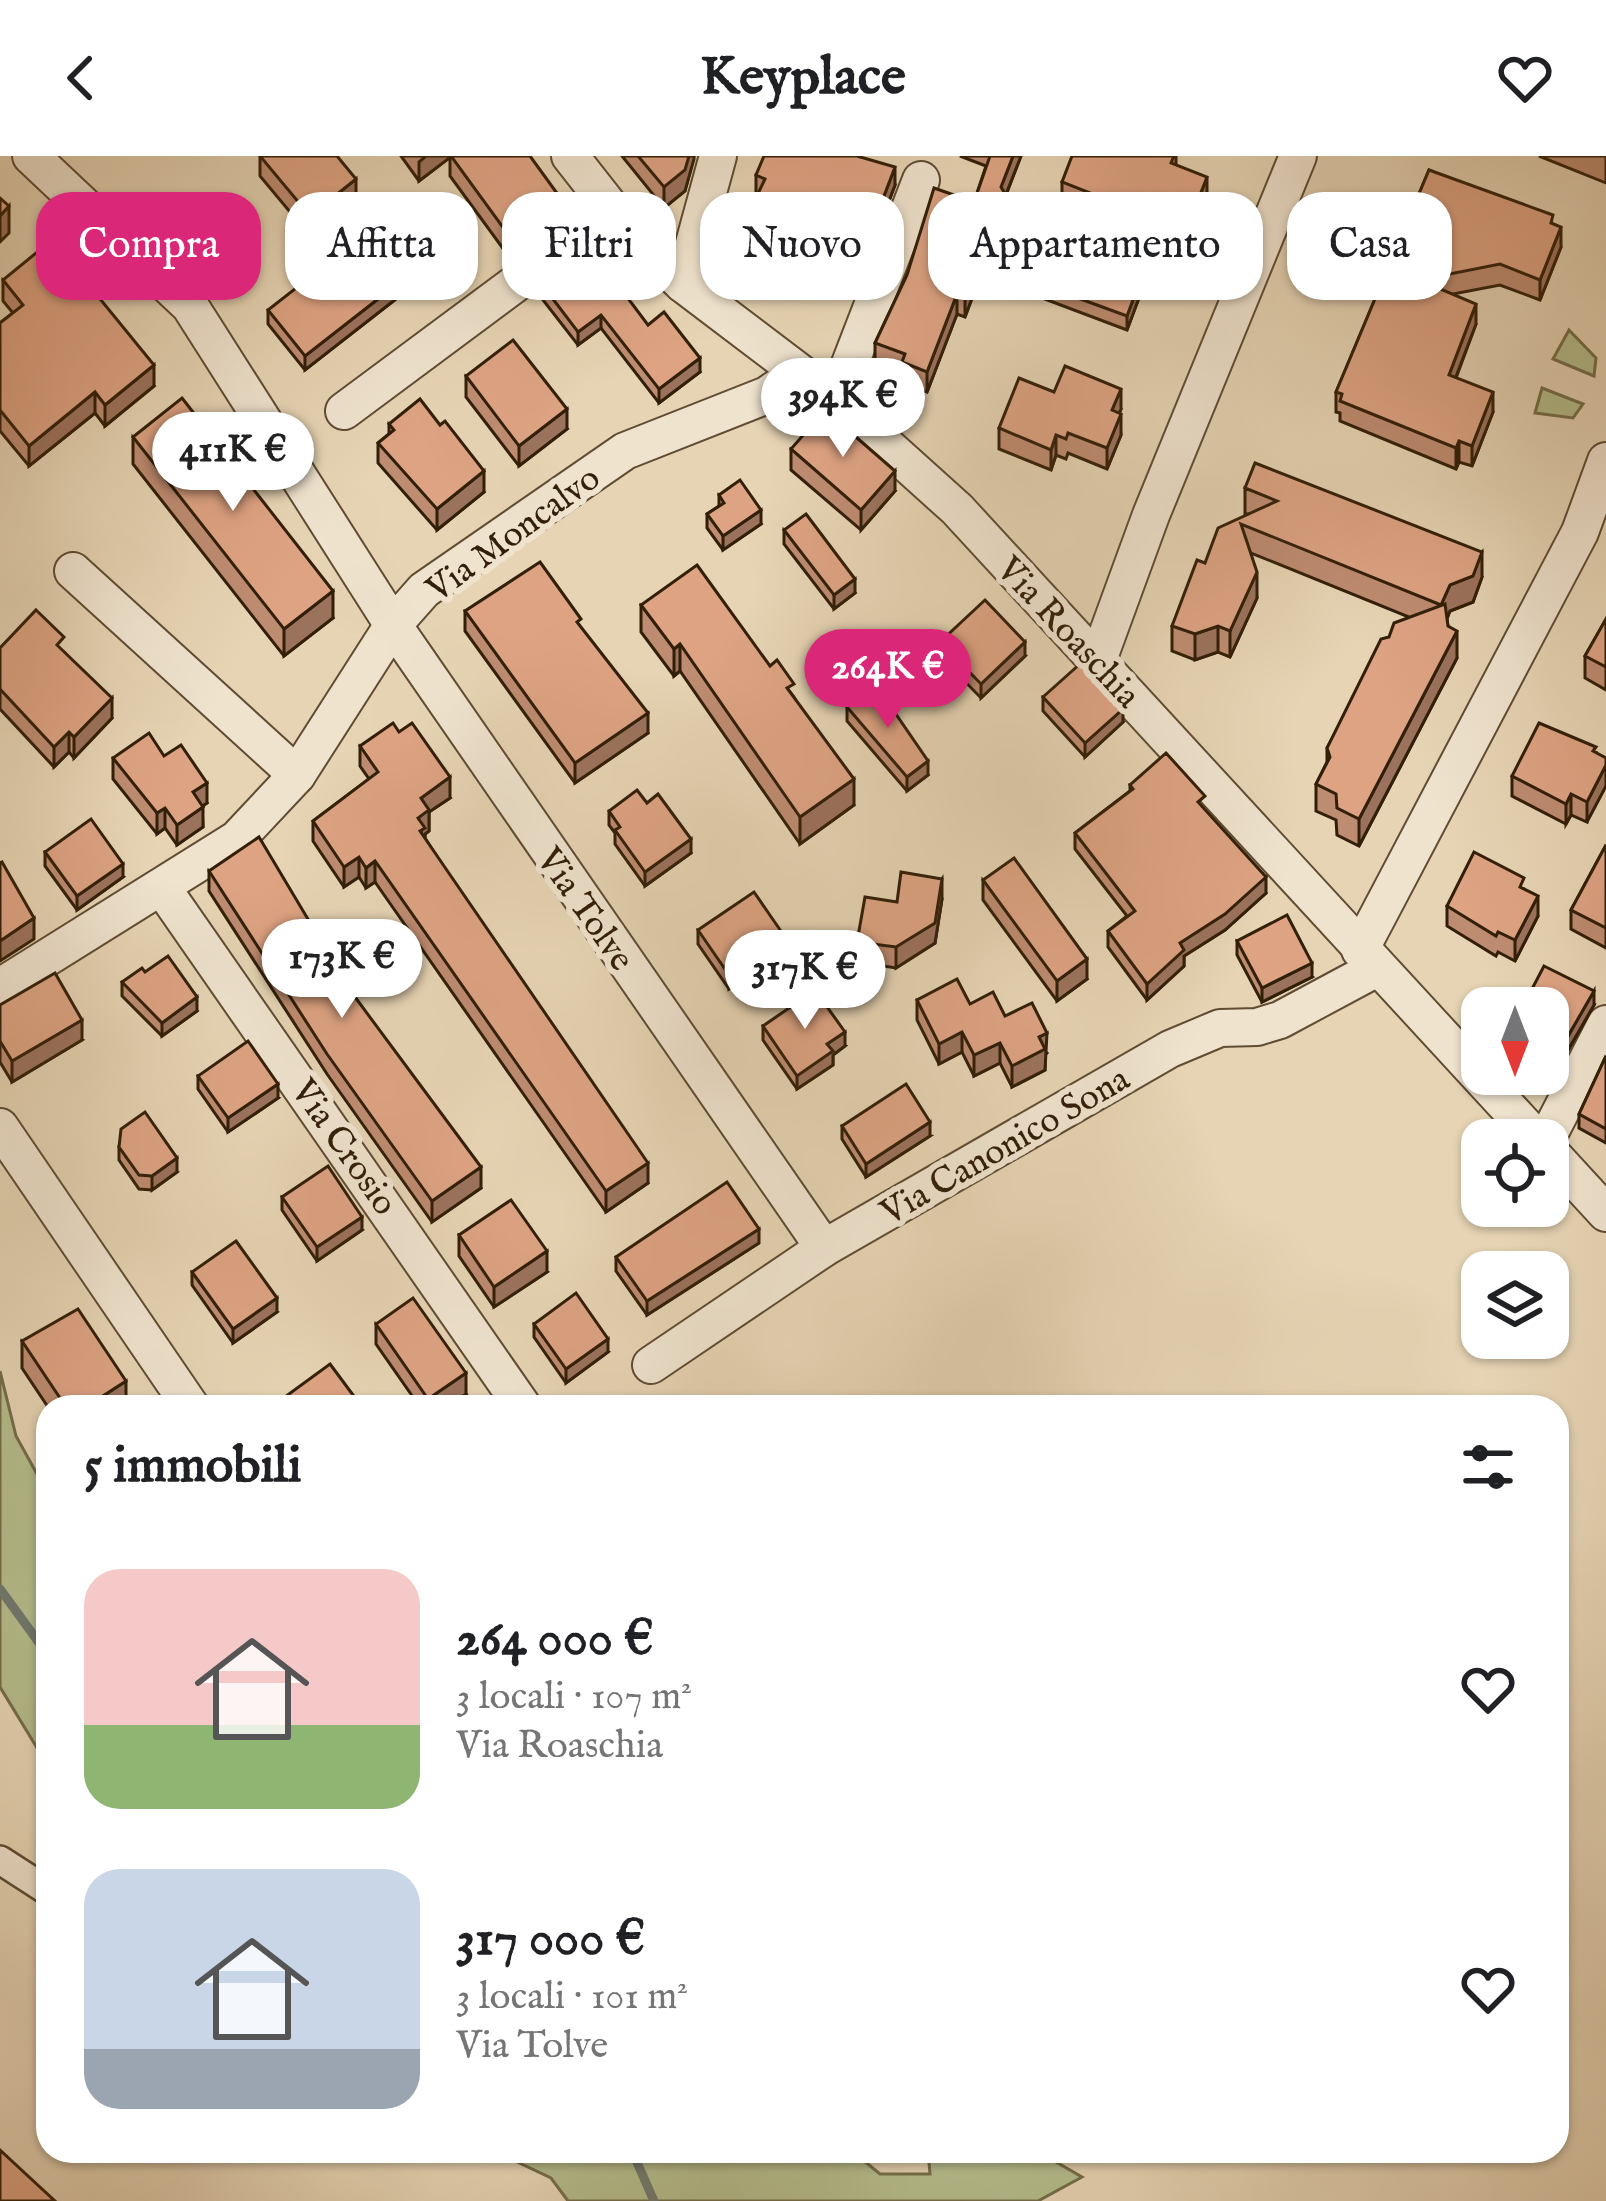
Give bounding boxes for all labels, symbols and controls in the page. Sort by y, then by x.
text: Keyplace [700,44,906,113]
icon: back [48,45,114,111]
icon: heart [1492,45,1558,111]
chip: Compra [36,192,261,300]
chip: Affitta [285,192,478,300]
chip: Filtri [502,192,676,300]
chip: Nuovo [700,192,904,300]
chip: Appartamento [928,192,1263,300]
chip: Casa [1287,192,1452,300]
pin: 394K € [745,358,941,460]
text: 394K € [788,372,898,421]
pin: 411K € [135,412,331,514]
text: 411K € [179,426,287,475]
street label: Via Moncalvo [417,456,610,614]
street label: Via Roaschia [985,547,1150,719]
pin: 264K € [790,629,986,731]
text: 264K € [831,643,945,692]
street label: Via Tolve [525,838,644,980]
pin: 173K € [244,919,440,1021]
pin: 317K € [707,930,903,1032]
text: 173K € [289,933,395,982]
text: 317K € [752,944,858,993]
north arrow [1461,987,1569,1095]
map controls [1461,987,1569,1359]
street label: Via Canonico Sona [872,1056,1139,1237]
street label: Via Crosio [279,1070,407,1225]
button: locate [1461,1119,1569,1227]
button: layers [1461,1251,1569,1359]
icon: filters [1455,1434,1521,1500]
text: 5 immobili [84,1435,302,1500]
text: 264 000 € [456,1608,654,1673]
icon: home [180,1617,324,1761]
icon: heart [1455,1656,1521,1722]
text: 3 locali · 107 m² [456,1673,692,1722]
text: Via Roaschia [456,1722,663,1771]
text: 317 000 € [456,1908,645,1973]
icon: home [180,1917,324,2061]
icon: heart [1455,1956,1521,2022]
text: 3 locali · 101 m² [456,1973,688,2022]
text: Via Tolve [456,2022,608,2071]

